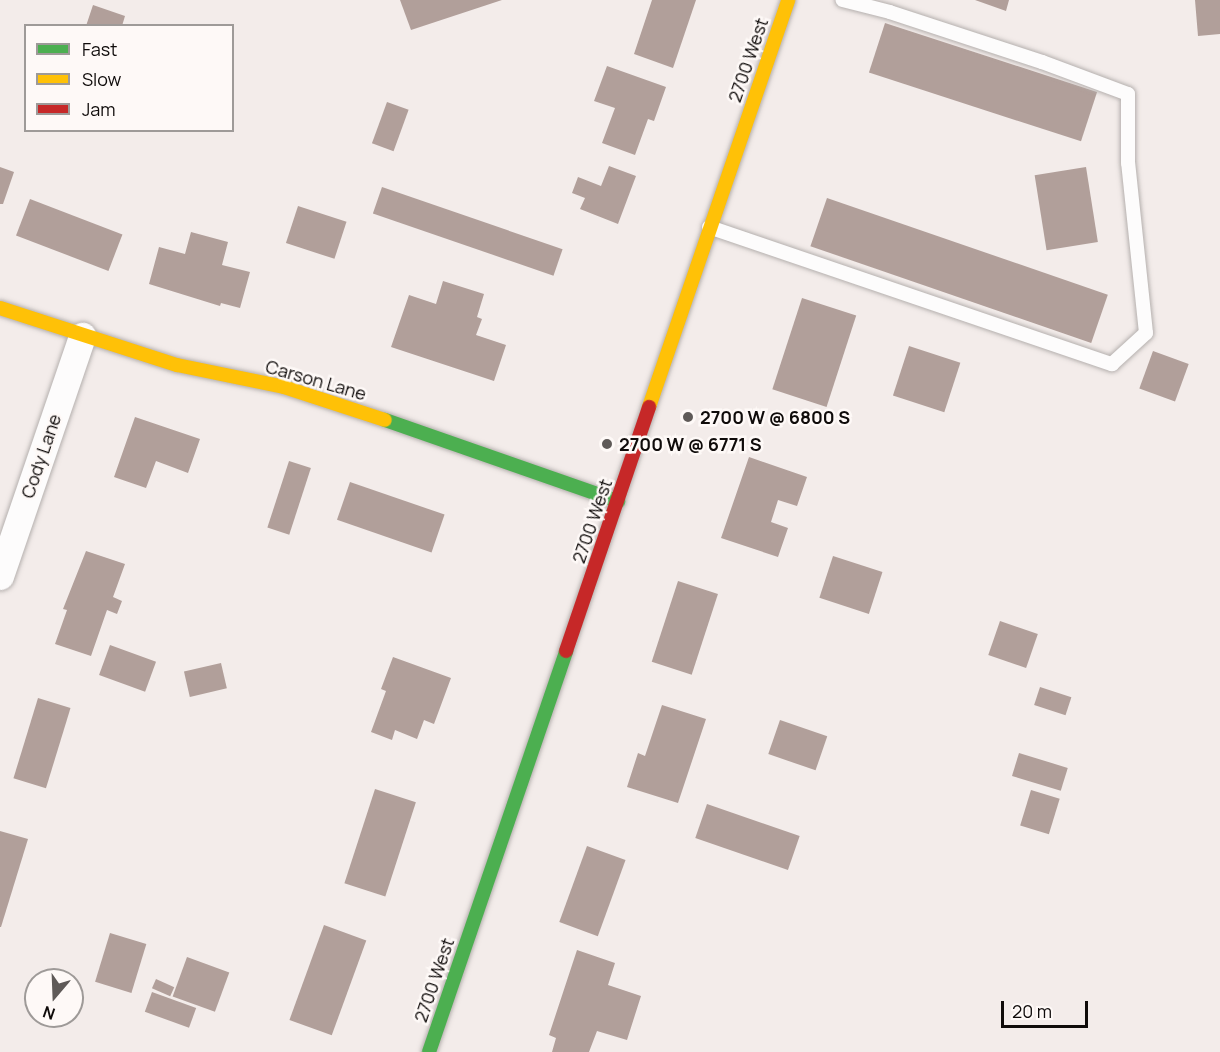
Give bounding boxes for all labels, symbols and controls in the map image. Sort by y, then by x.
street label: 2700 West [723,15,773,105]
legend [24,24,234,132]
text: Fast [82,37,117,61]
text: Slow [82,67,121,91]
text: Jam [82,97,116,121]
street label: Carson Lane [263,355,369,405]
place label: 2700 W @ 6800 S [700,406,850,428]
marker: 2700 W @ 6800 S [681,410,695,424]
street label: Cody Lane [17,411,65,501]
place label: 2700 W @ 6771 S [619,433,762,455]
marker: 2700 W @ 6771 S [600,437,614,451]
street label: 2700 West [567,476,617,566]
street label: 2700 West [409,935,459,1025]
north arrow [24,968,84,1028]
scale bar [1004,989,1091,1027]
text: 20 m [1012,999,1052,1023]
text: N [40,1001,58,1025]

